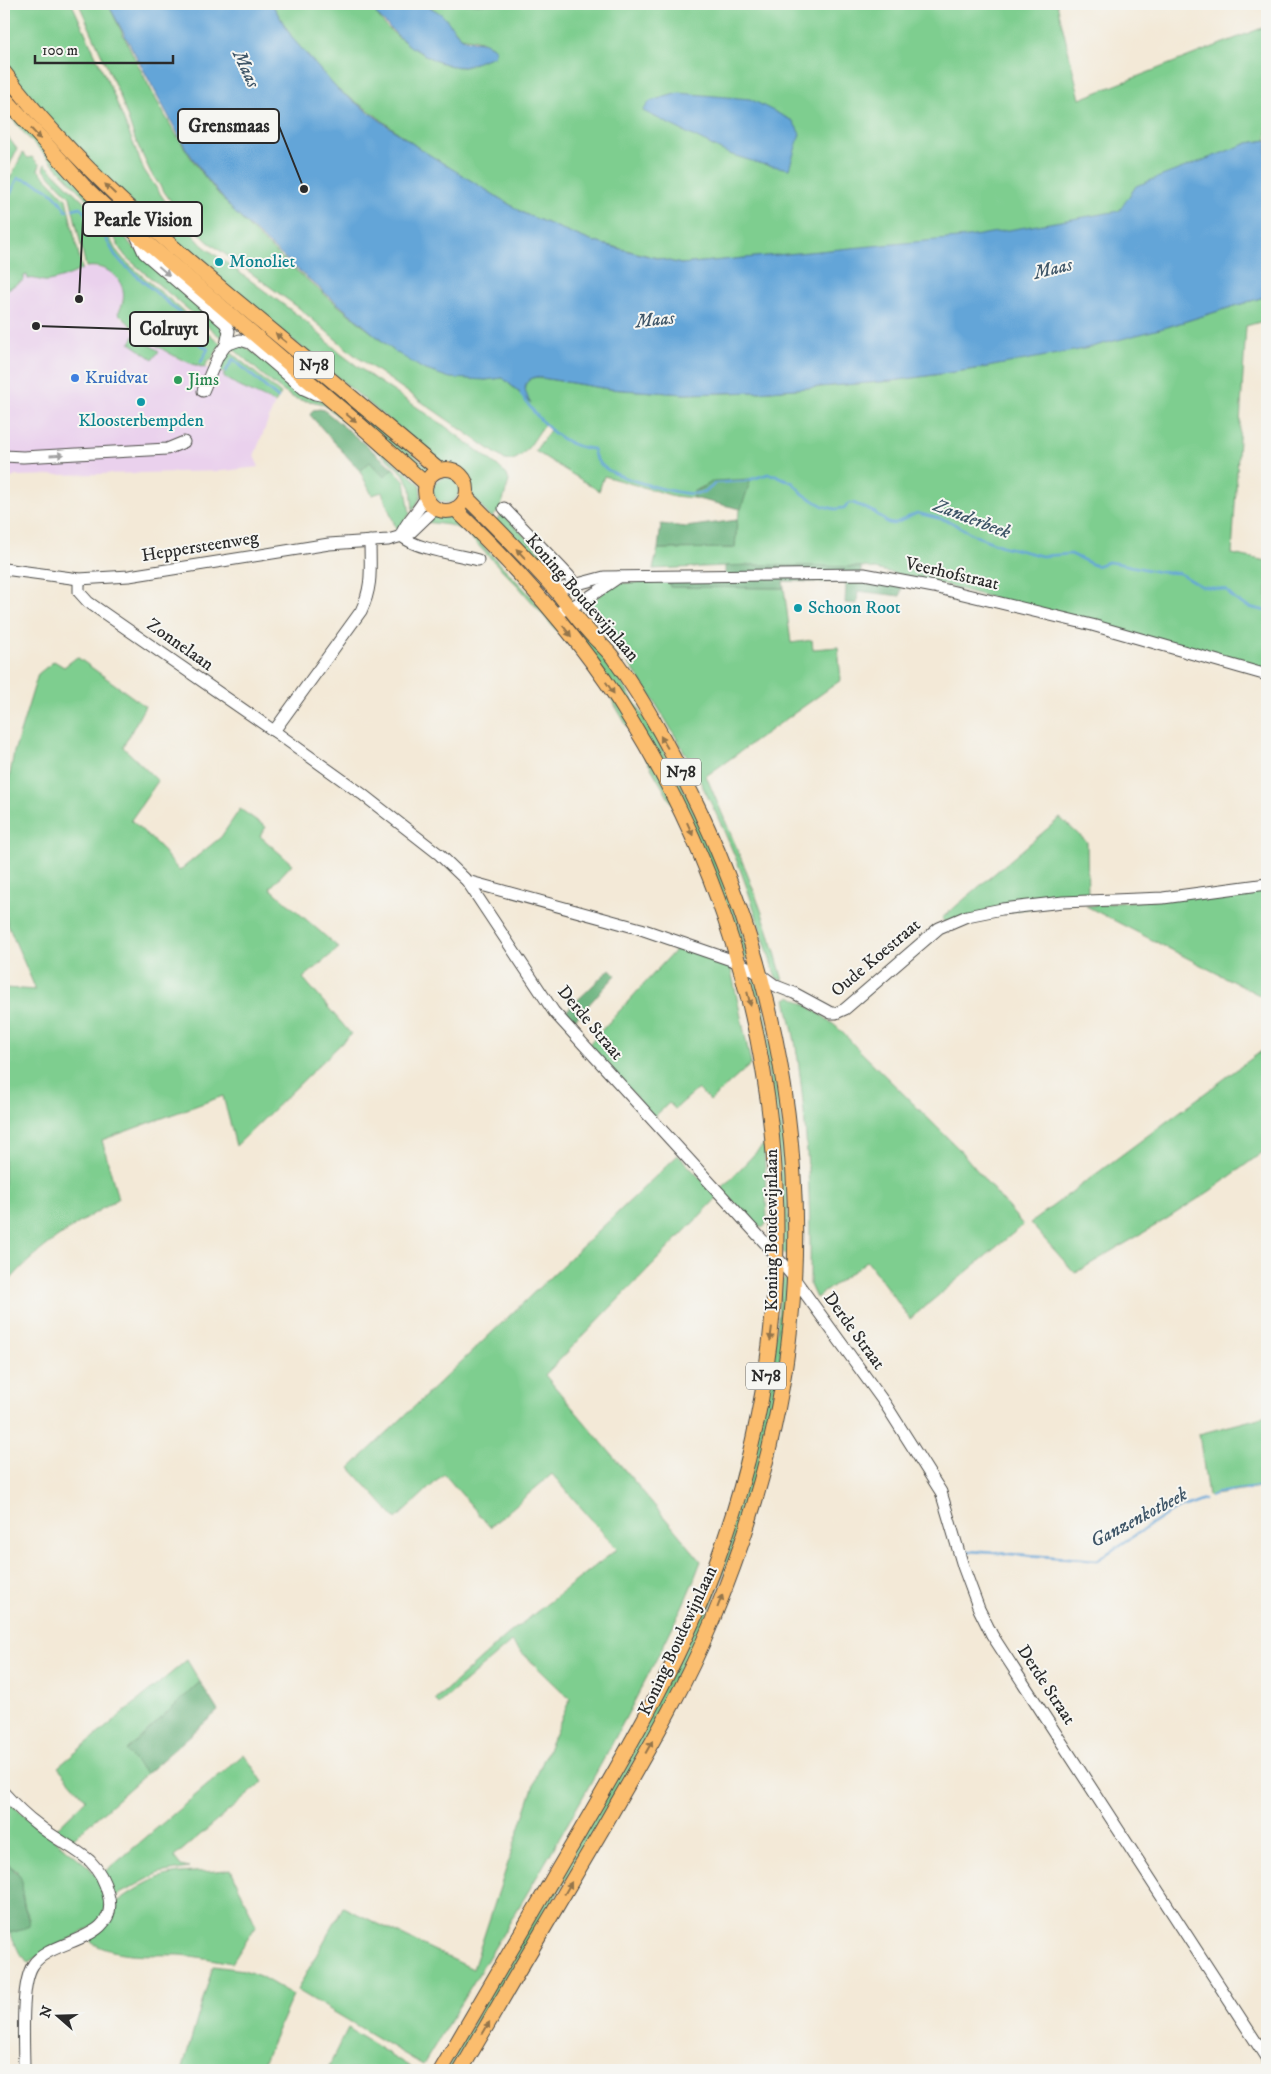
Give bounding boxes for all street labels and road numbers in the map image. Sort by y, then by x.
road number: N78 [294,352,334,378]
street label: Heppersteenweg [140,527,260,567]
street label: Koning Boudewijnlaan [520,529,644,667]
street label: Veerhofstraat [902,552,1001,595]
street label: Zonnelaan [142,614,218,676]
road number: N78 [661,759,701,786]
street label: Oude Koestraat [827,914,925,1002]
street label: Derde Straat [552,981,628,1065]
street label: Koning Boudewijnlaan [761,1148,783,1311]
street label: Derde Straat [818,1288,890,1374]
road number: N78 [746,1362,786,1390]
street label: Koning Boudewijnlaan [634,1562,723,1719]
street label: Derde Straat [1012,1641,1080,1729]

